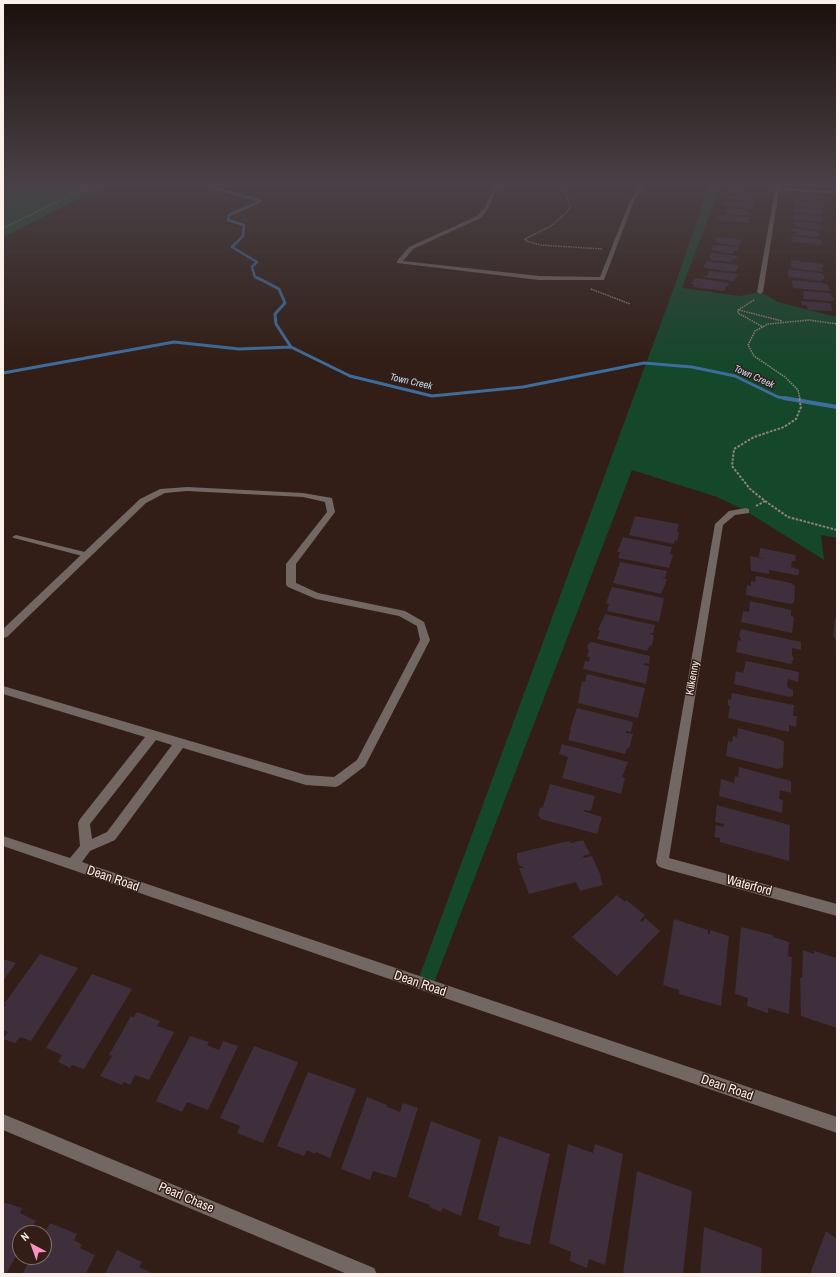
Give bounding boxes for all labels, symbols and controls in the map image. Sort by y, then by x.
water label: Town Creek [732,363,776,391]
water label: Town Creek [389,371,433,393]
street label: Kilkenny [683,660,703,696]
street label: Dean Road [85,863,141,895]
street label: Waterford [725,872,773,900]
street label: Dean Road [392,968,448,1000]
street label: Dean Road [699,1072,755,1104]
street label: Pearl Chase [156,1179,216,1217]
north arrow [12,1225,52,1265]
text: N [18,1229,32,1244]

